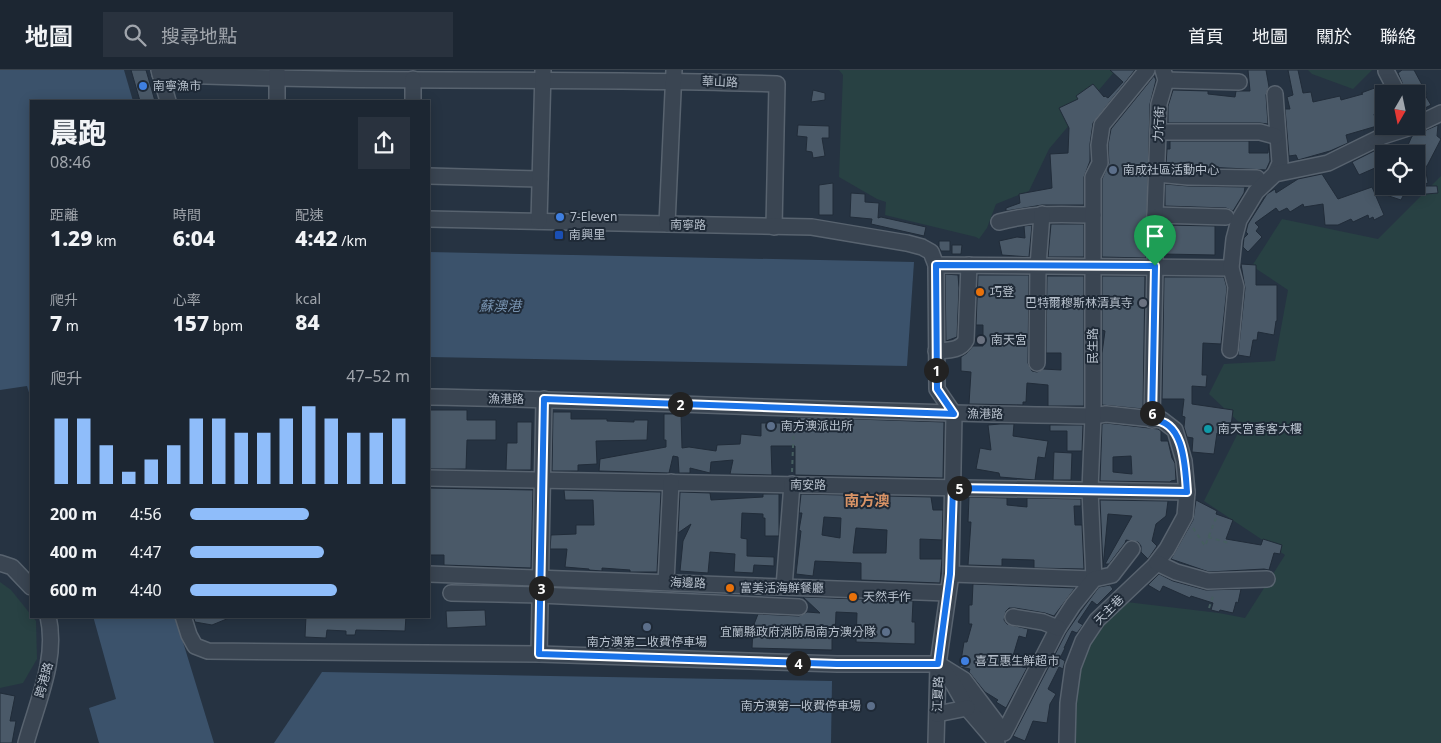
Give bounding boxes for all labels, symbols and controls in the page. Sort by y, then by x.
search box [103,12,453,57]
text: 地圖 [25,19,73,52]
icon: search [121,21,149,49]
text: 搜尋地點 [161,23,237,49]
text: 首頁 [1188,24,1224,48]
text: 地圖 [1252,24,1288,48]
text: 關於 [1316,24,1352,48]
text: 聯絡 [1380,24,1416,48]
street label: 華山路 [702,72,738,91]
place label: 南寧漁市 [153,77,201,94]
marker: 南寧漁市 [137,80,149,92]
north arrow [1375,85,1425,135]
map controls [1375,85,1425,195]
street label: 力行街 [1149,106,1168,142]
text: 晨跑 [50,113,106,151]
button: share [358,117,410,169]
button: locate [1375,145,1425,195]
text: 08:46 [50,151,91,173]
place label: 南成社區活動中心 [1123,161,1219,178]
marker: 南成社區活動中心 [1107,164,1119,176]
text: 距離 [50,205,78,224]
text: 時間 [173,205,201,224]
text: 配速 [295,205,323,224]
place label: 7-Eleven [570,208,617,225]
marker: 7-Eleven [554,211,566,223]
pin [1134,215,1176,266]
street label: 南寧路 [670,216,706,233]
icon: arrive [1141,222,1169,250]
text: 1.29 [50,224,92,252]
text: 6:04 [173,224,215,252]
text: 4:42 [295,224,338,252]
place label: 南興里 [569,226,605,243]
marker: 南興里 [553,229,565,241]
text: km [92,231,117,250]
text: /km [338,231,367,250]
place label: 巧登 [990,283,1014,300]
marker: 巧登 [974,286,986,298]
text: kcal [295,289,321,308]
text: 爬升 [50,290,78,309]
text: 心率 [173,290,201,309]
place label: 巴特爾穆斯林清真寺 [1025,294,1133,311]
water label: 蘇澳港 [479,296,523,315]
marker: 巴特爾穆斯林清真寺 [1137,297,1149,309]
text: 84 [295,308,320,336]
text: 7 [50,309,62,337]
text: 157 [173,309,209,337]
text: m [62,316,79,335]
text: bpm [209,316,243,335]
street label: 民生路 [1084,328,1101,364]
place label: 南天宮 [991,331,1027,348]
marker: 南天宮 [975,334,987,346]
pin: 1 [924,358,948,382]
text: 1 [932,361,941,380]
text: 47–52 m [346,365,410,387]
text: 爬升 [50,367,82,389]
street label: 漁港路 [488,390,524,407]
pin: 2 [668,392,692,416]
text: 2 [676,395,685,414]
pin: 6 [1140,400,1164,426]
text: 6 [1148,404,1157,423]
street label: 漁港路 [967,405,1003,422]
place label: 南方澳派出所 [781,417,853,434]
marker: 南方澳派出所 [765,420,777,432]
place label: 南天宮香客大樓 [1218,420,1302,437]
marker: 南天宮香客大樓 [1202,423,1214,435]
street label: 南安路 [790,476,826,493]
pin: 5 [946,476,972,500]
text: 5 [955,479,964,498]
district label: 南方澳 [844,490,890,510]
text: 200 m [50,503,97,525]
text: 4:56 [130,503,162,525]
text: 400 m [50,541,97,563]
text: 4:47 [130,541,162,563]
street label: 海邊路 [670,573,706,592]
pin: 3 [528,576,554,600]
text: 600 m [50,579,97,601]
text: 4:40 [130,579,162,601]
text: 3 [537,579,546,598]
place label: 富美活海鮮餐廳 [740,579,824,596]
marker: 富美活海鮮餐廳 [724,582,736,594]
place label: 天然手作 [863,588,911,605]
marker: 天然手作 [847,591,859,603]
street label: 天主巷 [1090,591,1127,628]
marker: 南方澳第二收費停車場 [641,621,653,633]
place label: 宜蘭縣政府消防局南方澳分隊 [720,623,876,640]
marker: 宜蘭縣政府消防局南方澳分隊 [880,626,892,638]
place label: 南方澳第二收費停車場 [587,633,707,650]
pin: 4 [786,650,810,676]
place label: 喜互惠生鮮超市 [975,652,1059,669]
text: 4 [794,654,803,673]
marker: 喜互惠生鮮超市 [959,655,971,667]
street label: 跨港路 [30,660,57,700]
street label: 江夏路 [928,676,947,712]
place label: 南方澳第一收費停車場 [741,697,861,714]
marker: 南方澳第一收費停車場 [865,700,877,712]

